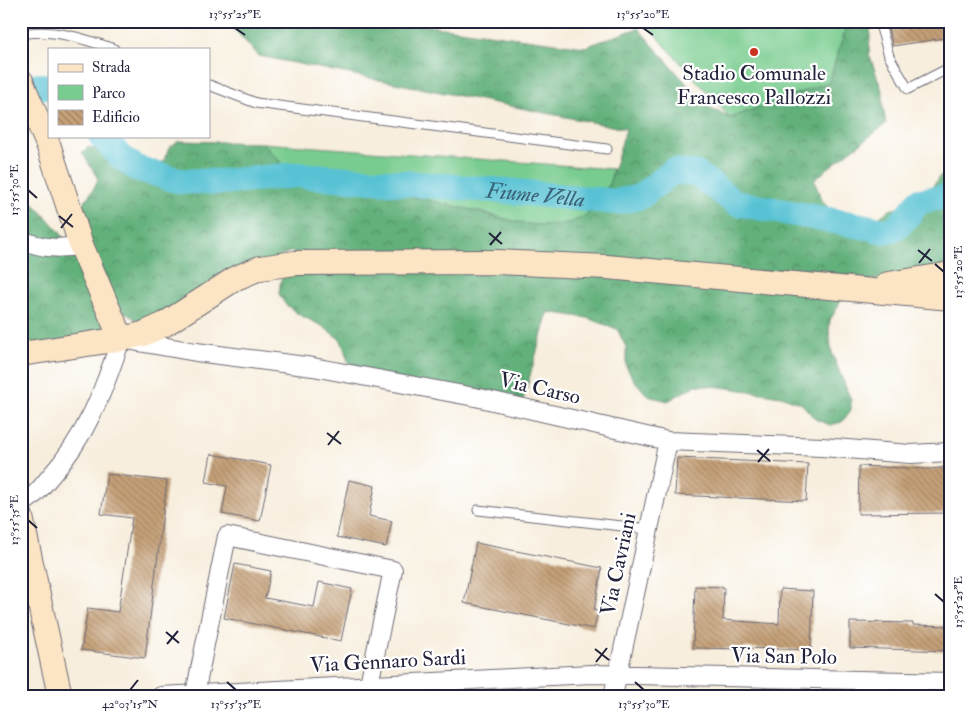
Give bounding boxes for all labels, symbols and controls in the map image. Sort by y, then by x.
text: 13°55'25"E [209,7,261,22]
text: 13°55'20"E [617,7,670,22]
marker: Stadio Comunale Francesco Pallozzi [748,46,760,58]
legend [48,48,210,138]
text: Strada [92,58,131,77]
place label: Stadio Comunale Francesco Pallozzi [677,60,832,111]
text: Parco [92,84,125,103]
text: Edificio [92,108,140,127]
text: 13°55'30"E [7,164,22,216]
water label: Fiume Vella [484,176,586,214]
text: 13°55'20"E [951,245,966,298]
street label: Via Carso [497,366,583,411]
text: 13°55'35"E [7,494,22,545]
street label: Via Cavriani [594,510,643,618]
text: 13°55'25"E [951,576,966,628]
street label: Via San Polo [731,642,837,671]
street label: Via Gennaro Sardi [309,644,467,679]
text: 42°03'15"N [102,697,158,712]
text: 13°55'35"E [211,697,262,712]
text: 13°55'30"E [618,697,670,712]

